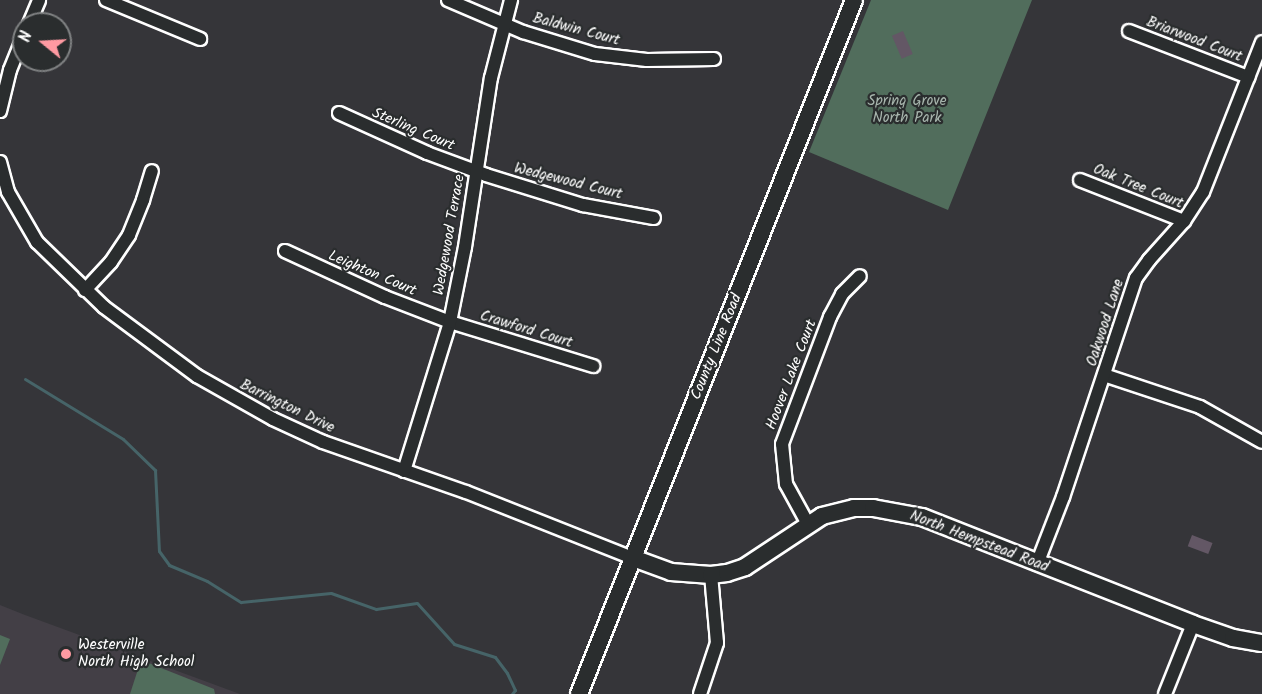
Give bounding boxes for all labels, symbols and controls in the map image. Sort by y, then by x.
street label: Baldwin Court [531,10,621,50]
north arrow [12,12,72,72]
street label: Briarwood Court [1144,13,1244,67]
text: N [13,28,40,46]
park label: Spring Grove North Park [868,92,946,127]
street label: Sterling Court [369,105,457,155]
street label: Wedgewood Court [512,160,624,204]
street label: Oak Tree Court [1090,161,1186,213]
street label: Wedgewood Terrace [431,173,469,297]
street label: Leighton Court [325,247,419,301]
street label: Oakwood Lane [1083,277,1129,369]
street label: County Line Road [688,292,746,402]
street label: Crawford Court [478,307,574,353]
street label: Hoover Lake Court [763,317,821,433]
street label: Barrington Drive [237,376,337,438]
street label: North Hempstead Road [907,507,1051,577]
place label: Westerville North High School [78,636,195,671]
marker: Westerville North High School [59,647,73,661]

